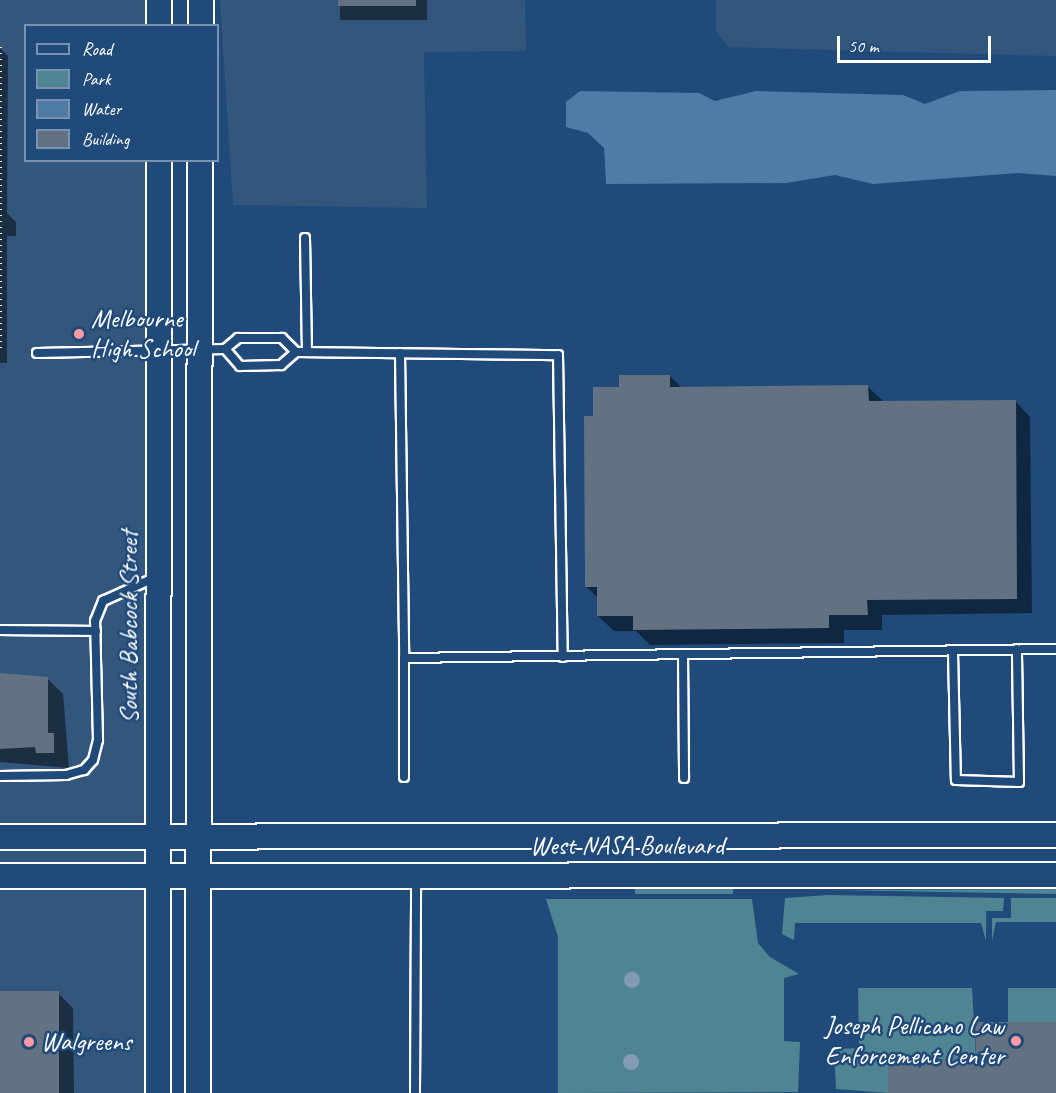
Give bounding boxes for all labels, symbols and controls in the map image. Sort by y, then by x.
legend [24,24,219,162]
scale bar [840,24,994,62]
text: 50 m [848,35,879,57]
text: Road [82,38,112,60]
text: Park [82,68,111,90]
text: Water [82,98,121,120]
text: Building [82,128,129,150]
place label: Melbourne High School [91,303,194,364]
marker: Melbourne High School [72,327,86,341]
street label: South Babcock Street [113,530,145,724]
street label: West NASA Boulevard [529,830,725,862]
place label: Joseph Pellicano Law Enforcement Center [825,1010,1004,1072]
place label: Walgreens [41,1026,132,1058]
marker: Joseph Pellicano Law Enforcement Center [1009,1034,1023,1048]
marker: Walgreens [22,1035,36,1049]

